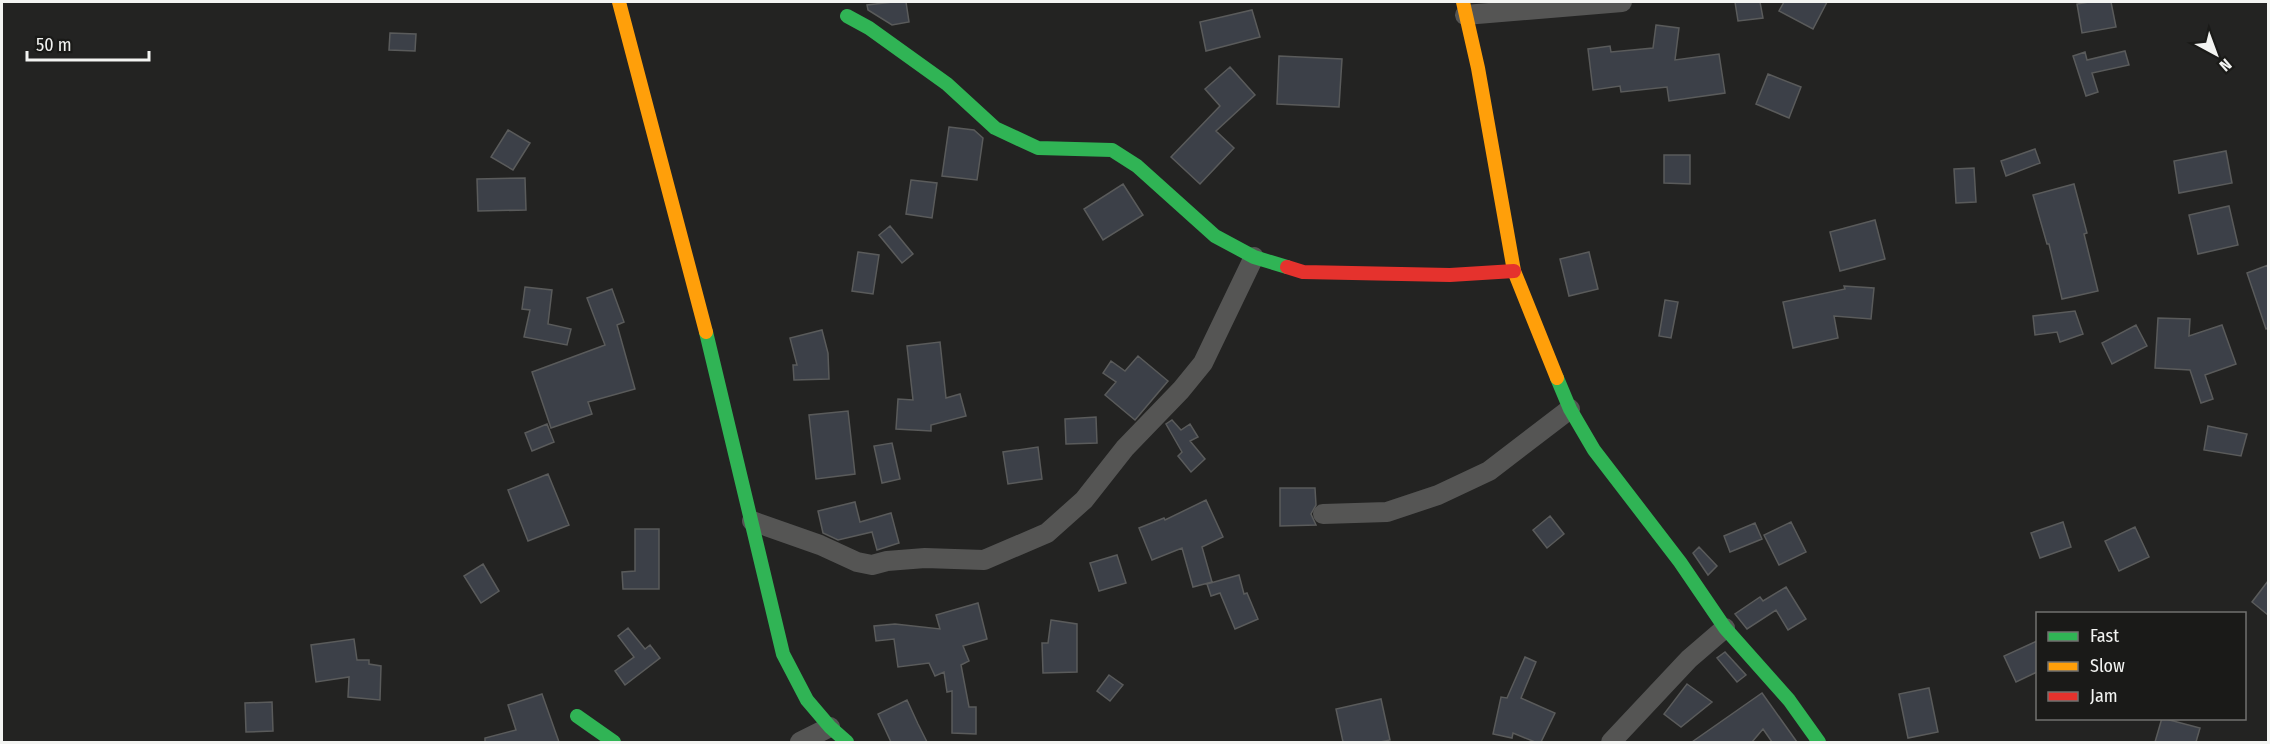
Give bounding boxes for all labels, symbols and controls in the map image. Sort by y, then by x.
scale bar [27,24,148,62]
north arrow [2186,24,2246,84]
text: 50 m [36,34,72,56]
text: N [2216,55,2235,75]
legend [2036,612,2246,720]
text: Fast [2090,625,2119,647]
text: Slow [2090,655,2125,677]
text: Jam [2090,685,2118,707]

